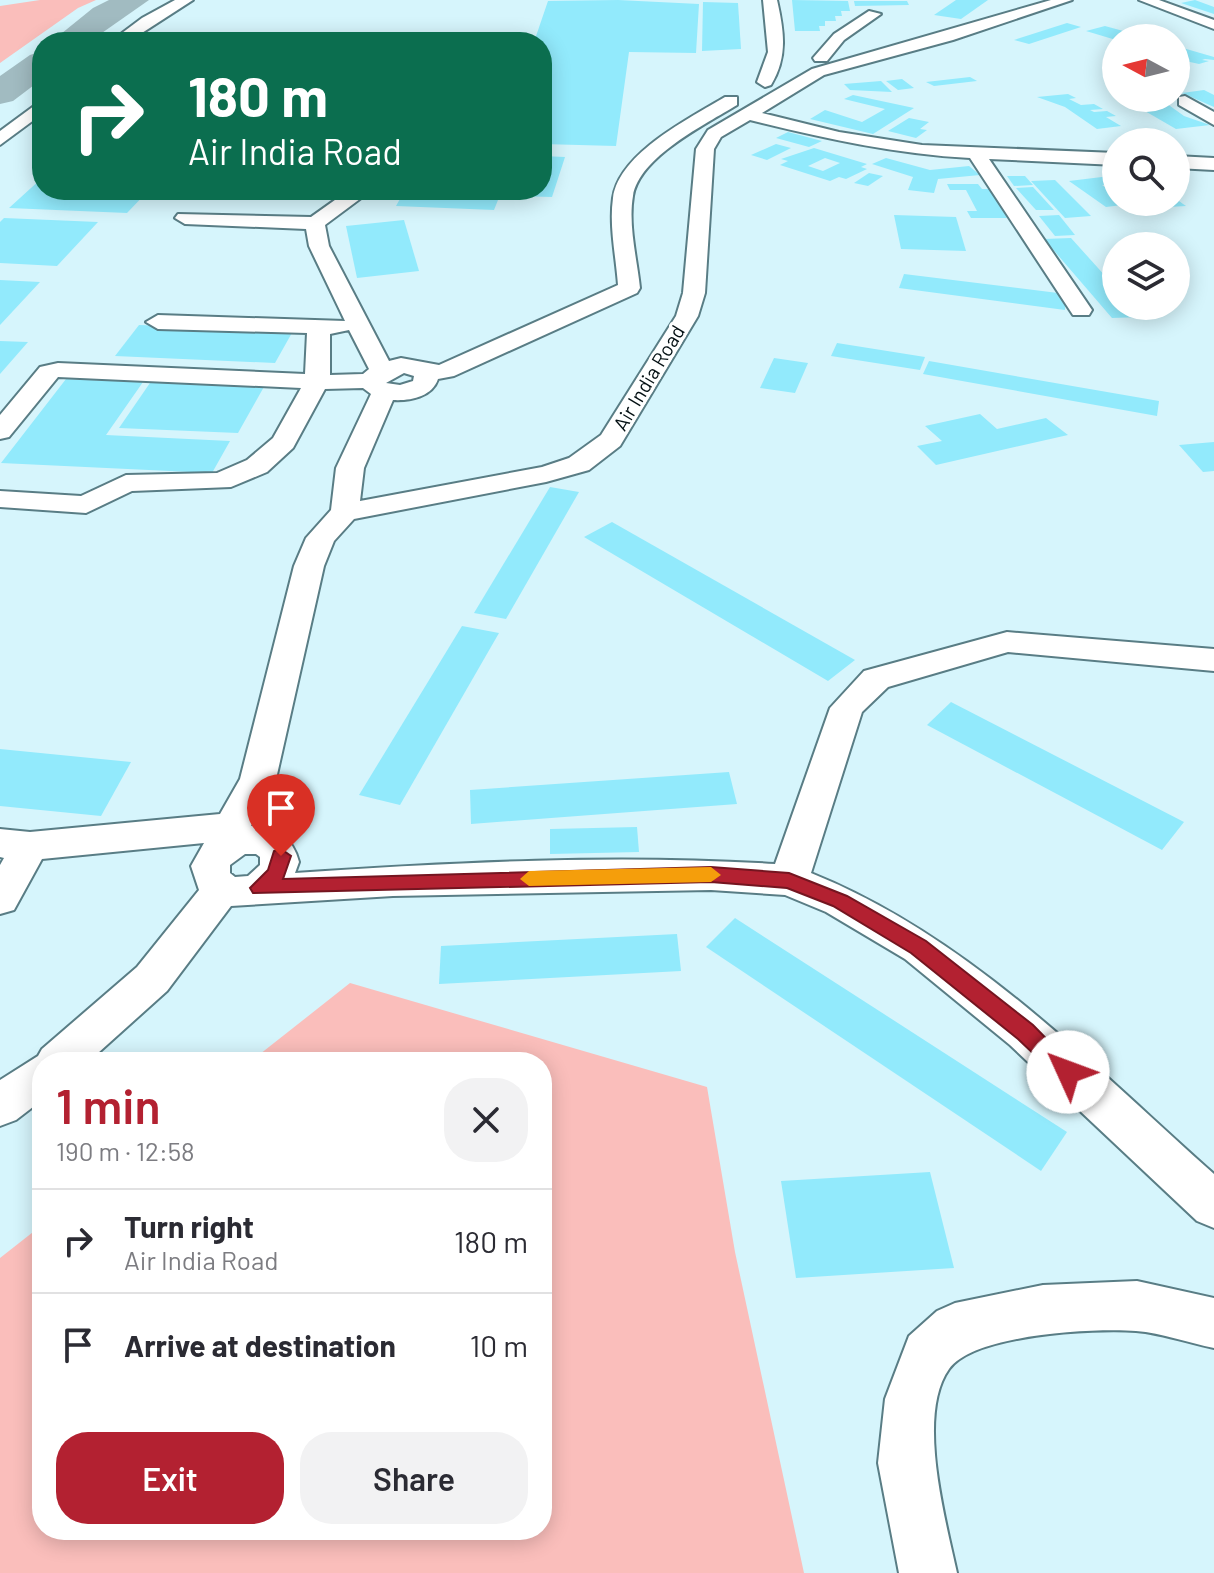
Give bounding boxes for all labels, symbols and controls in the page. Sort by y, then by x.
north arrow [1102,24,1190,112]
map controls [1102,24,1190,320]
text: 180 m [188,61,328,128]
icon: right [56,64,160,168]
button: search [1102,128,1190,216]
text: Air India Road [188,129,402,172]
button: layers [1102,232,1190,320]
street label: Air India Road [607,320,689,435]
pin [247,774,315,856]
icon: arrive [259,786,303,830]
position arrow [1026,1030,1110,1114]
text: 1 min [56,1076,161,1134]
button: close [444,1078,528,1162]
text: 190 m · 12:58 [56,1135,195,1166]
text: Turn right [124,1208,254,1244]
icon: right [56,1219,100,1263]
text: 180 m [454,1223,528,1259]
text: Air India Road [124,1244,278,1275]
icon: arrive [56,1323,100,1367]
text: Arrive at destination [124,1327,396,1363]
text: 10 m [470,1327,528,1363]
button: Exit [56,1432,284,1524]
button: Share [300,1432,528,1524]

